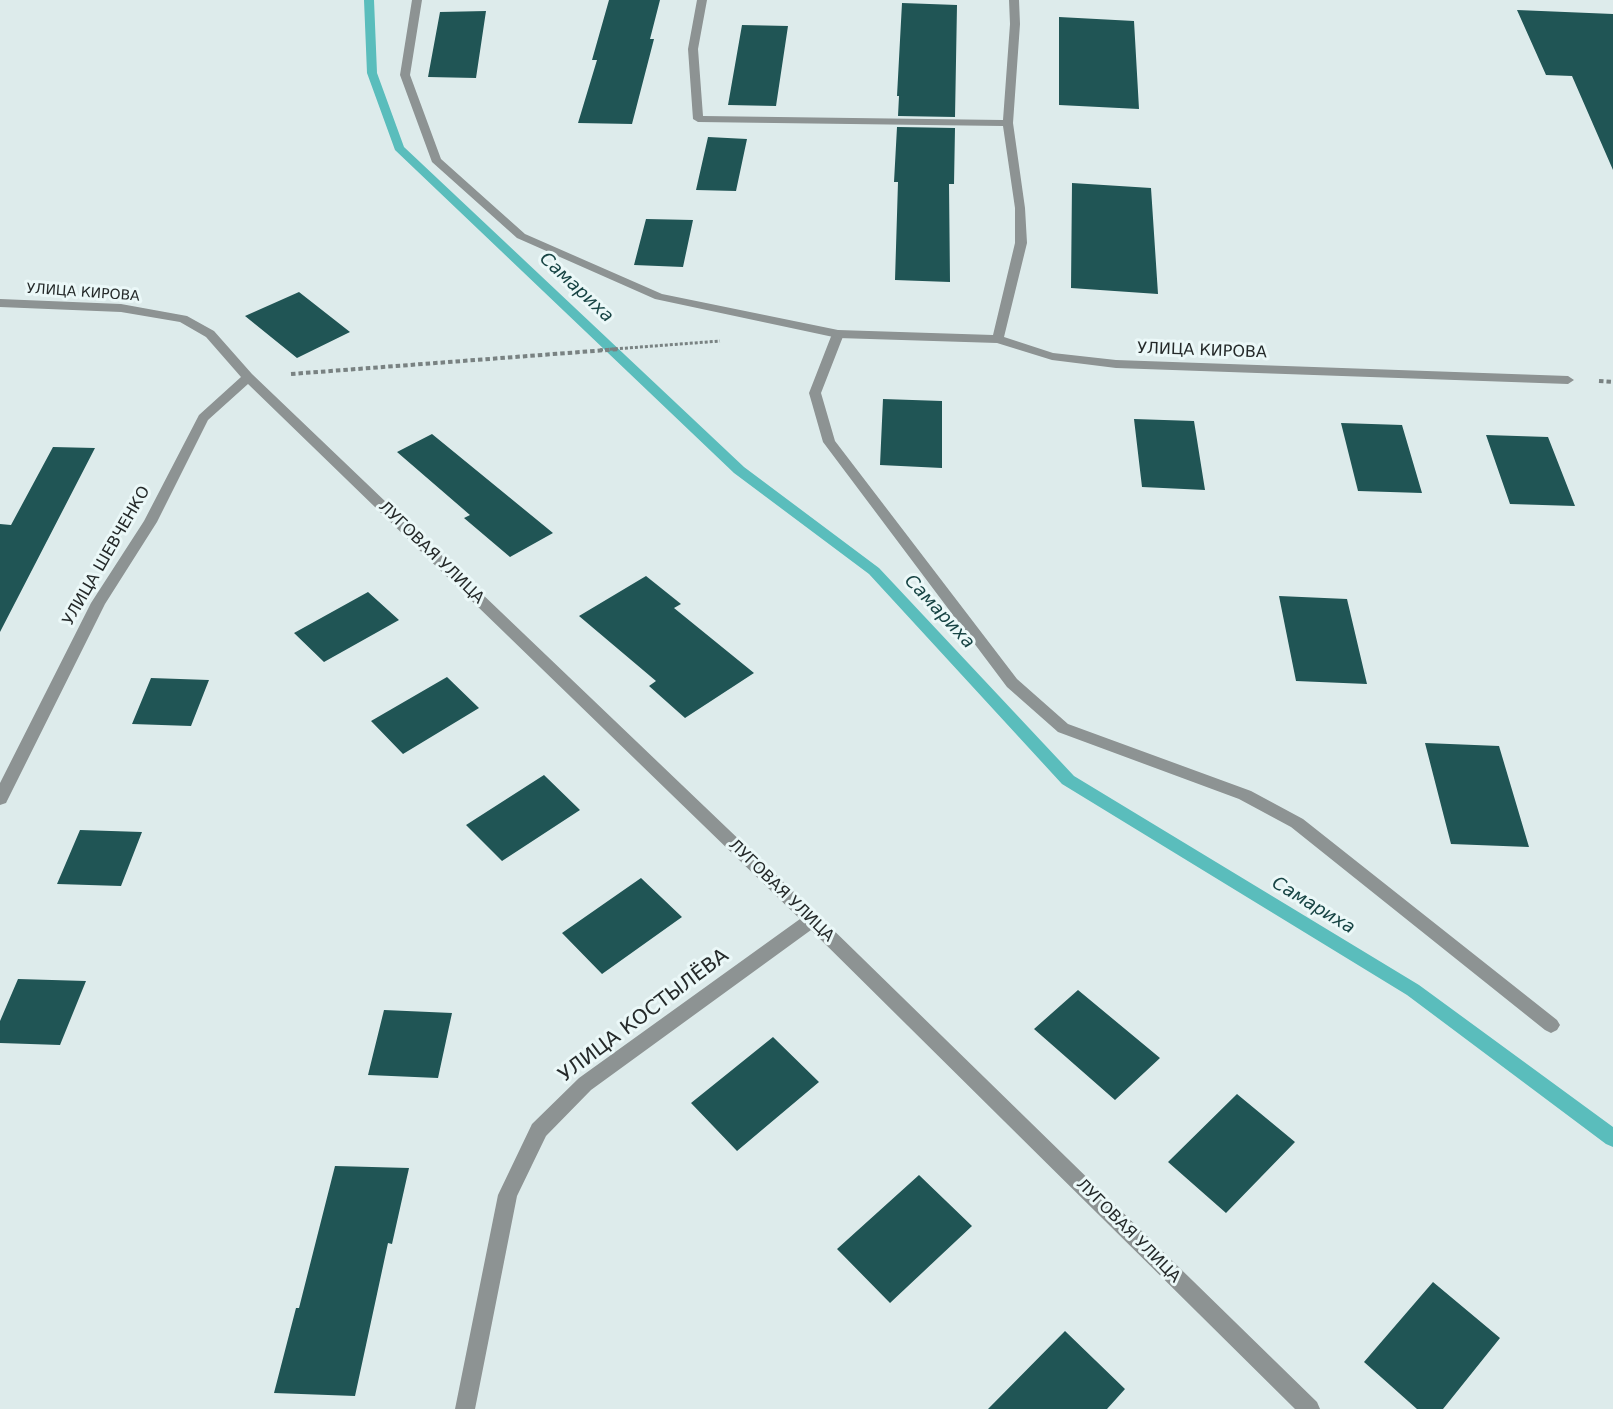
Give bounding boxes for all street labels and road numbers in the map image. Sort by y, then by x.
street label: УЛИЦА КИРОВА [26,281,140,305]
street label: УЛИЦА КИРОВА [1137,339,1267,363]
street label: УЛИЦА ШЕВЧЕНКО [59,483,155,629]
street label: ЛУГОВАЯ УЛИЦА [374,498,488,608]
street label: ЛУГОВАЯ УЛИЦА [724,836,838,946]
street label: УЛИЦА КОСТЫЛЁВА [554,944,734,1088]
street label: ЛУГОВАЯ УЛИЦА [1072,1175,1184,1287]

